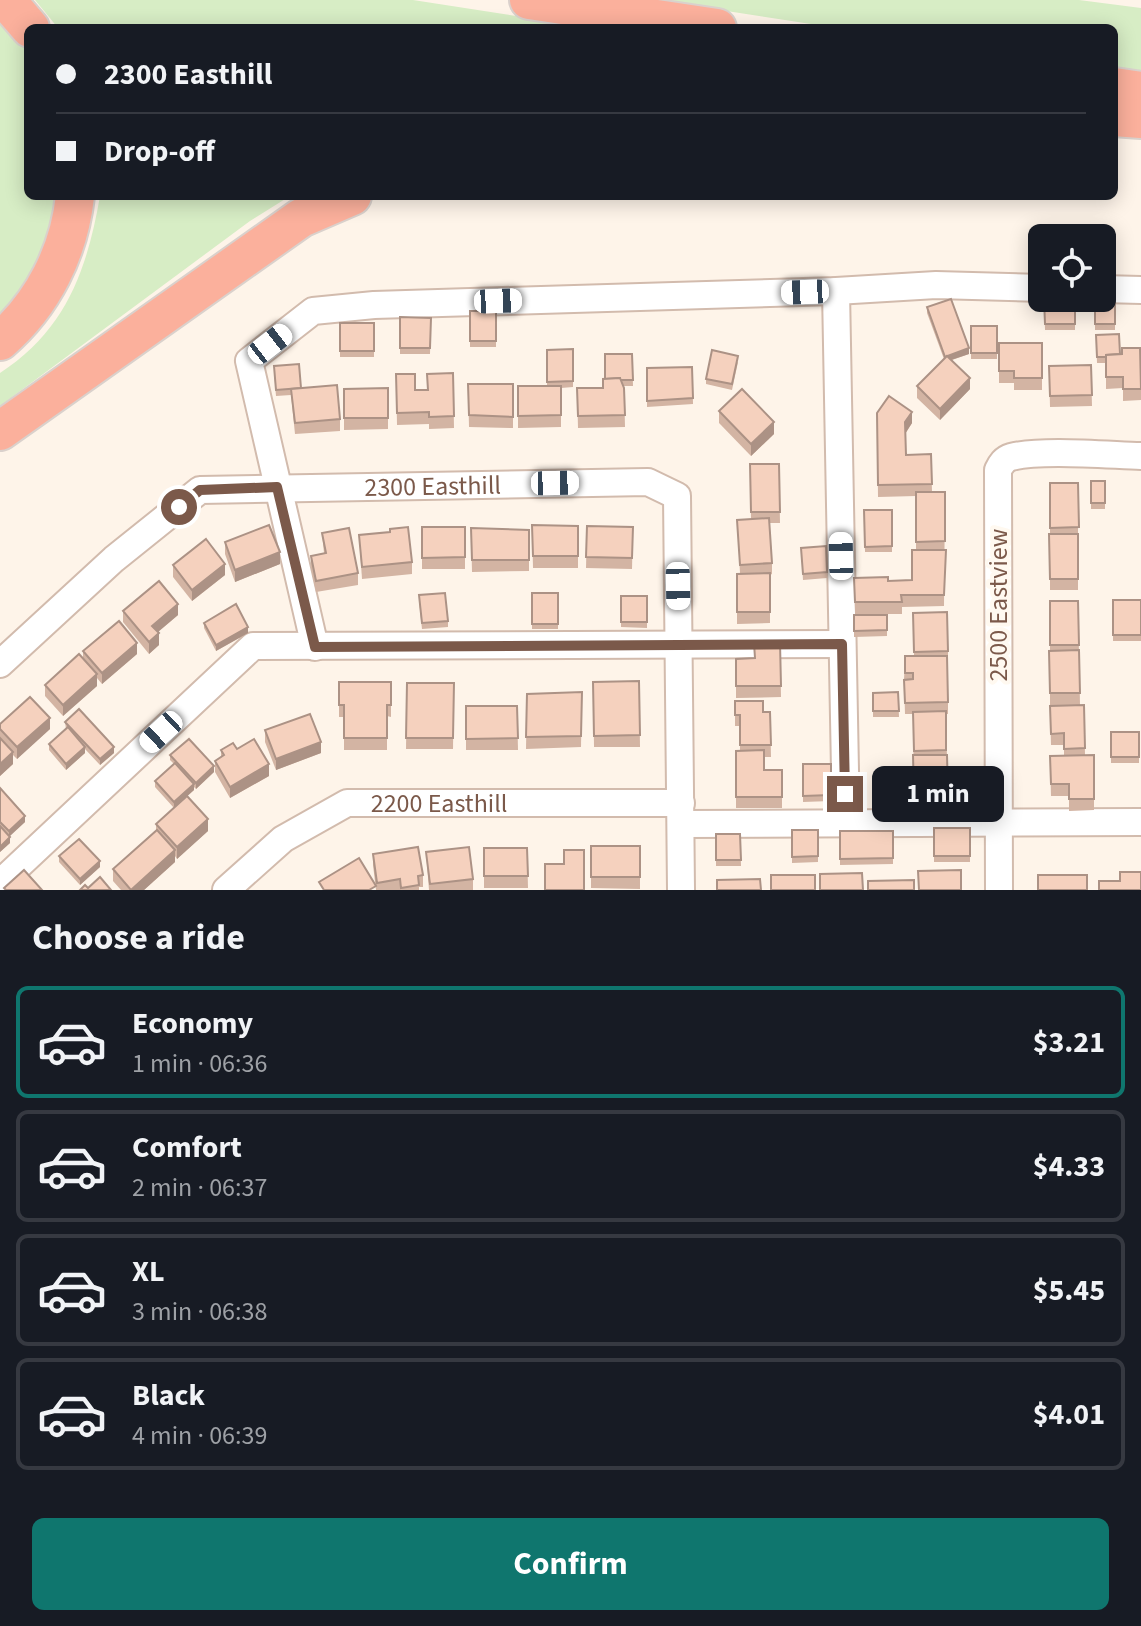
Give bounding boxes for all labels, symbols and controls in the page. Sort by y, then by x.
text: 2300 Easthill [104,53,272,96]
text: Drop-off [104,130,215,173]
map controls [1028,224,1116,312]
button: locate [1028,224,1116,312]
car [781,279,829,305]
car [474,288,522,314]
car [244,320,296,368]
street label: 2300 Easthill [364,466,501,506]
car [531,471,579,495]
route start [161,489,197,525]
street label: 2500 Eastview [980,528,1017,682]
car [829,532,853,580]
car [666,562,690,610]
car [135,707,187,757]
callout: 1 min [873,766,1005,822]
text: 1 min [906,775,970,812]
route end [827,776,863,812]
street label: 2200 Easthill [371,785,507,822]
text: Choose a ride [32,912,245,963]
text: Economy [132,1002,253,1045]
icon: car [36,1006,108,1078]
text: $3.21 [1033,1021,1105,1064]
text: 1 min · 06:36 [132,1045,267,1082]
text: Comfort [132,1126,242,1169]
icon: car [36,1130,108,1202]
text: $4.33 [1033,1145,1105,1188]
text: 2 min · 06:37 [132,1169,267,1206]
text: XL [132,1250,165,1293]
icon: car [36,1254,108,1326]
text: $5.45 [1033,1269,1105,1312]
text: 3 min · 06:38 [132,1293,267,1330]
text: Black [132,1374,205,1417]
icon: car [36,1378,108,1450]
text: $4.01 [1033,1393,1105,1436]
text: 4 min · 06:39 [132,1417,267,1454]
button: Confirm [32,1518,1109,1610]

